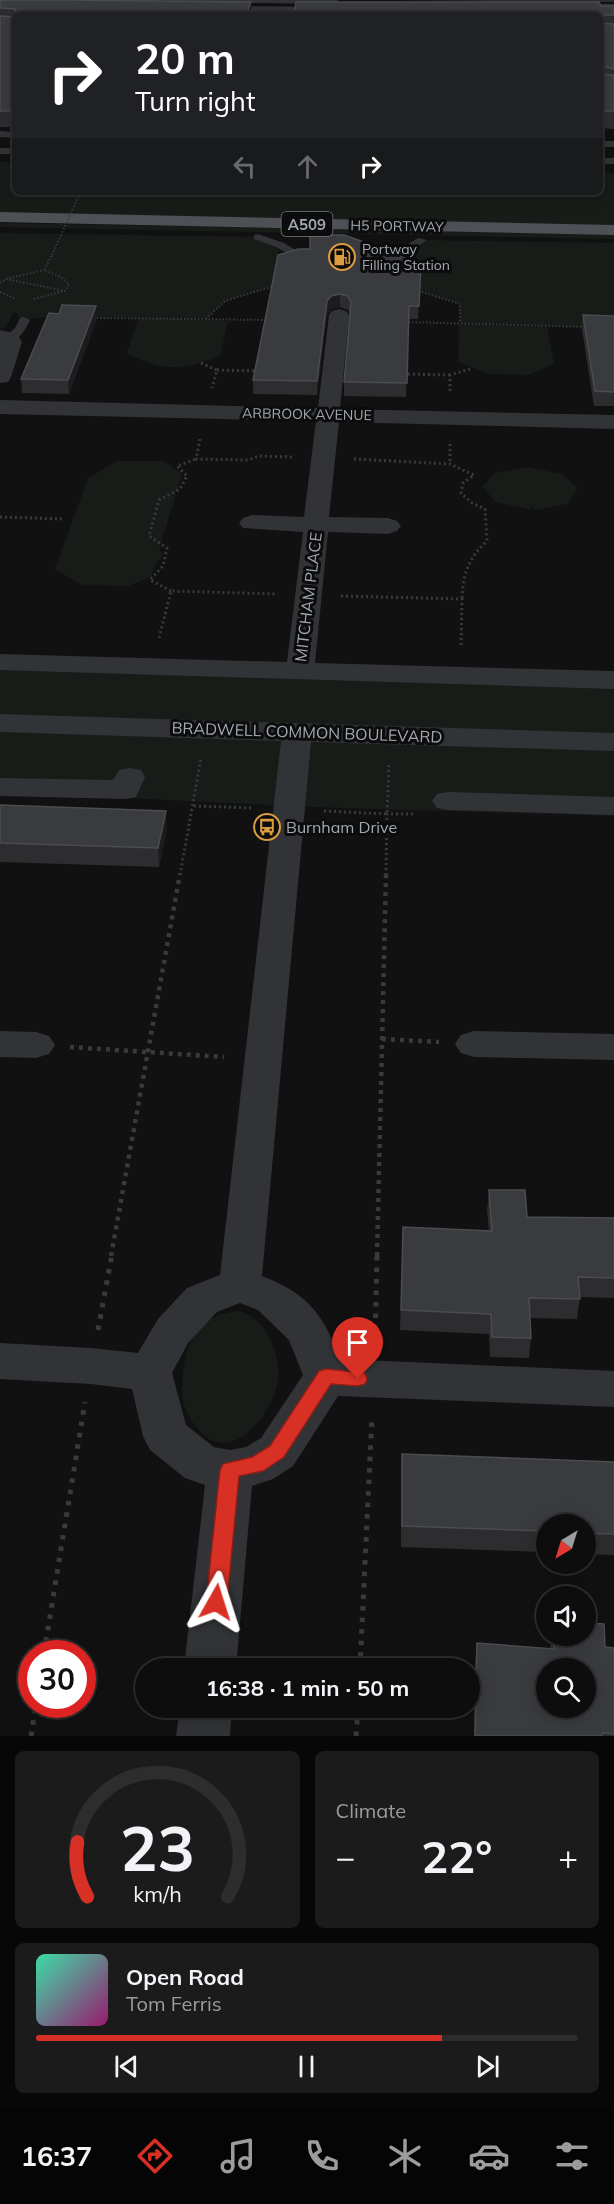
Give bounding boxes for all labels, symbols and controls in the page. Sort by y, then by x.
text: 20 m [135,32,235,85]
icon: right [36,36,114,114]
text: Turn right [135,84,255,118]
icon: left [228,150,261,183]
icon: ahead [291,150,324,183]
icon: right [354,150,387,183]
road number: A509 [282,212,332,236]
street label: H5 PORTWAY [350,216,444,236]
place label: Portway Filling Station [362,240,450,274]
fuel station icon: Portway Filling Station [327,242,357,272]
street label: ARBROOK AVENUE [242,404,372,424]
street label: MITCHAM PLACE [290,531,326,663]
street label: BRADWELL COMMON BOULEVARD [171,717,443,747]
bus stop icon: Burnham Drive [252,812,282,842]
place label: Burnham Drive [286,817,397,837]
pin [332,1317,383,1379]
icon: arrive [341,1326,374,1359]
north arrow [536,1514,596,1574]
map controls [536,1514,596,1718]
position arrow [184,1570,248,1634]
button: sound [536,1586,596,1646]
speed limit sign: 30 [18,1640,96,1718]
button: search [536,1658,596,1718]
text: 16:38 · 1 min · 50 m [206,1674,409,1702]
text: Climate [336,1798,406,1823]
text: 23 [120,1808,195,1887]
text: 22° [421,1828,492,1884]
text: − [336,1836,355,1877]
text: + [558,1836,578,1877]
text: km/h [133,1880,181,1907]
text: Open Road [126,1963,244,1991]
text: Tom Ferris [126,1991,222,2016]
icon: previous [110,2050,143,2083]
icon: pause [290,2050,323,2083]
icon: next [471,2050,504,2083]
icon: directions [134,2135,176,2177]
icon: music [217,2135,259,2177]
icon: phone [301,2135,343,2177]
icon: climate [384,2135,426,2177]
icon: car [468,2135,510,2177]
icon: filters [551,2135,593,2177]
text: 16:37 [21,2139,92,2173]

